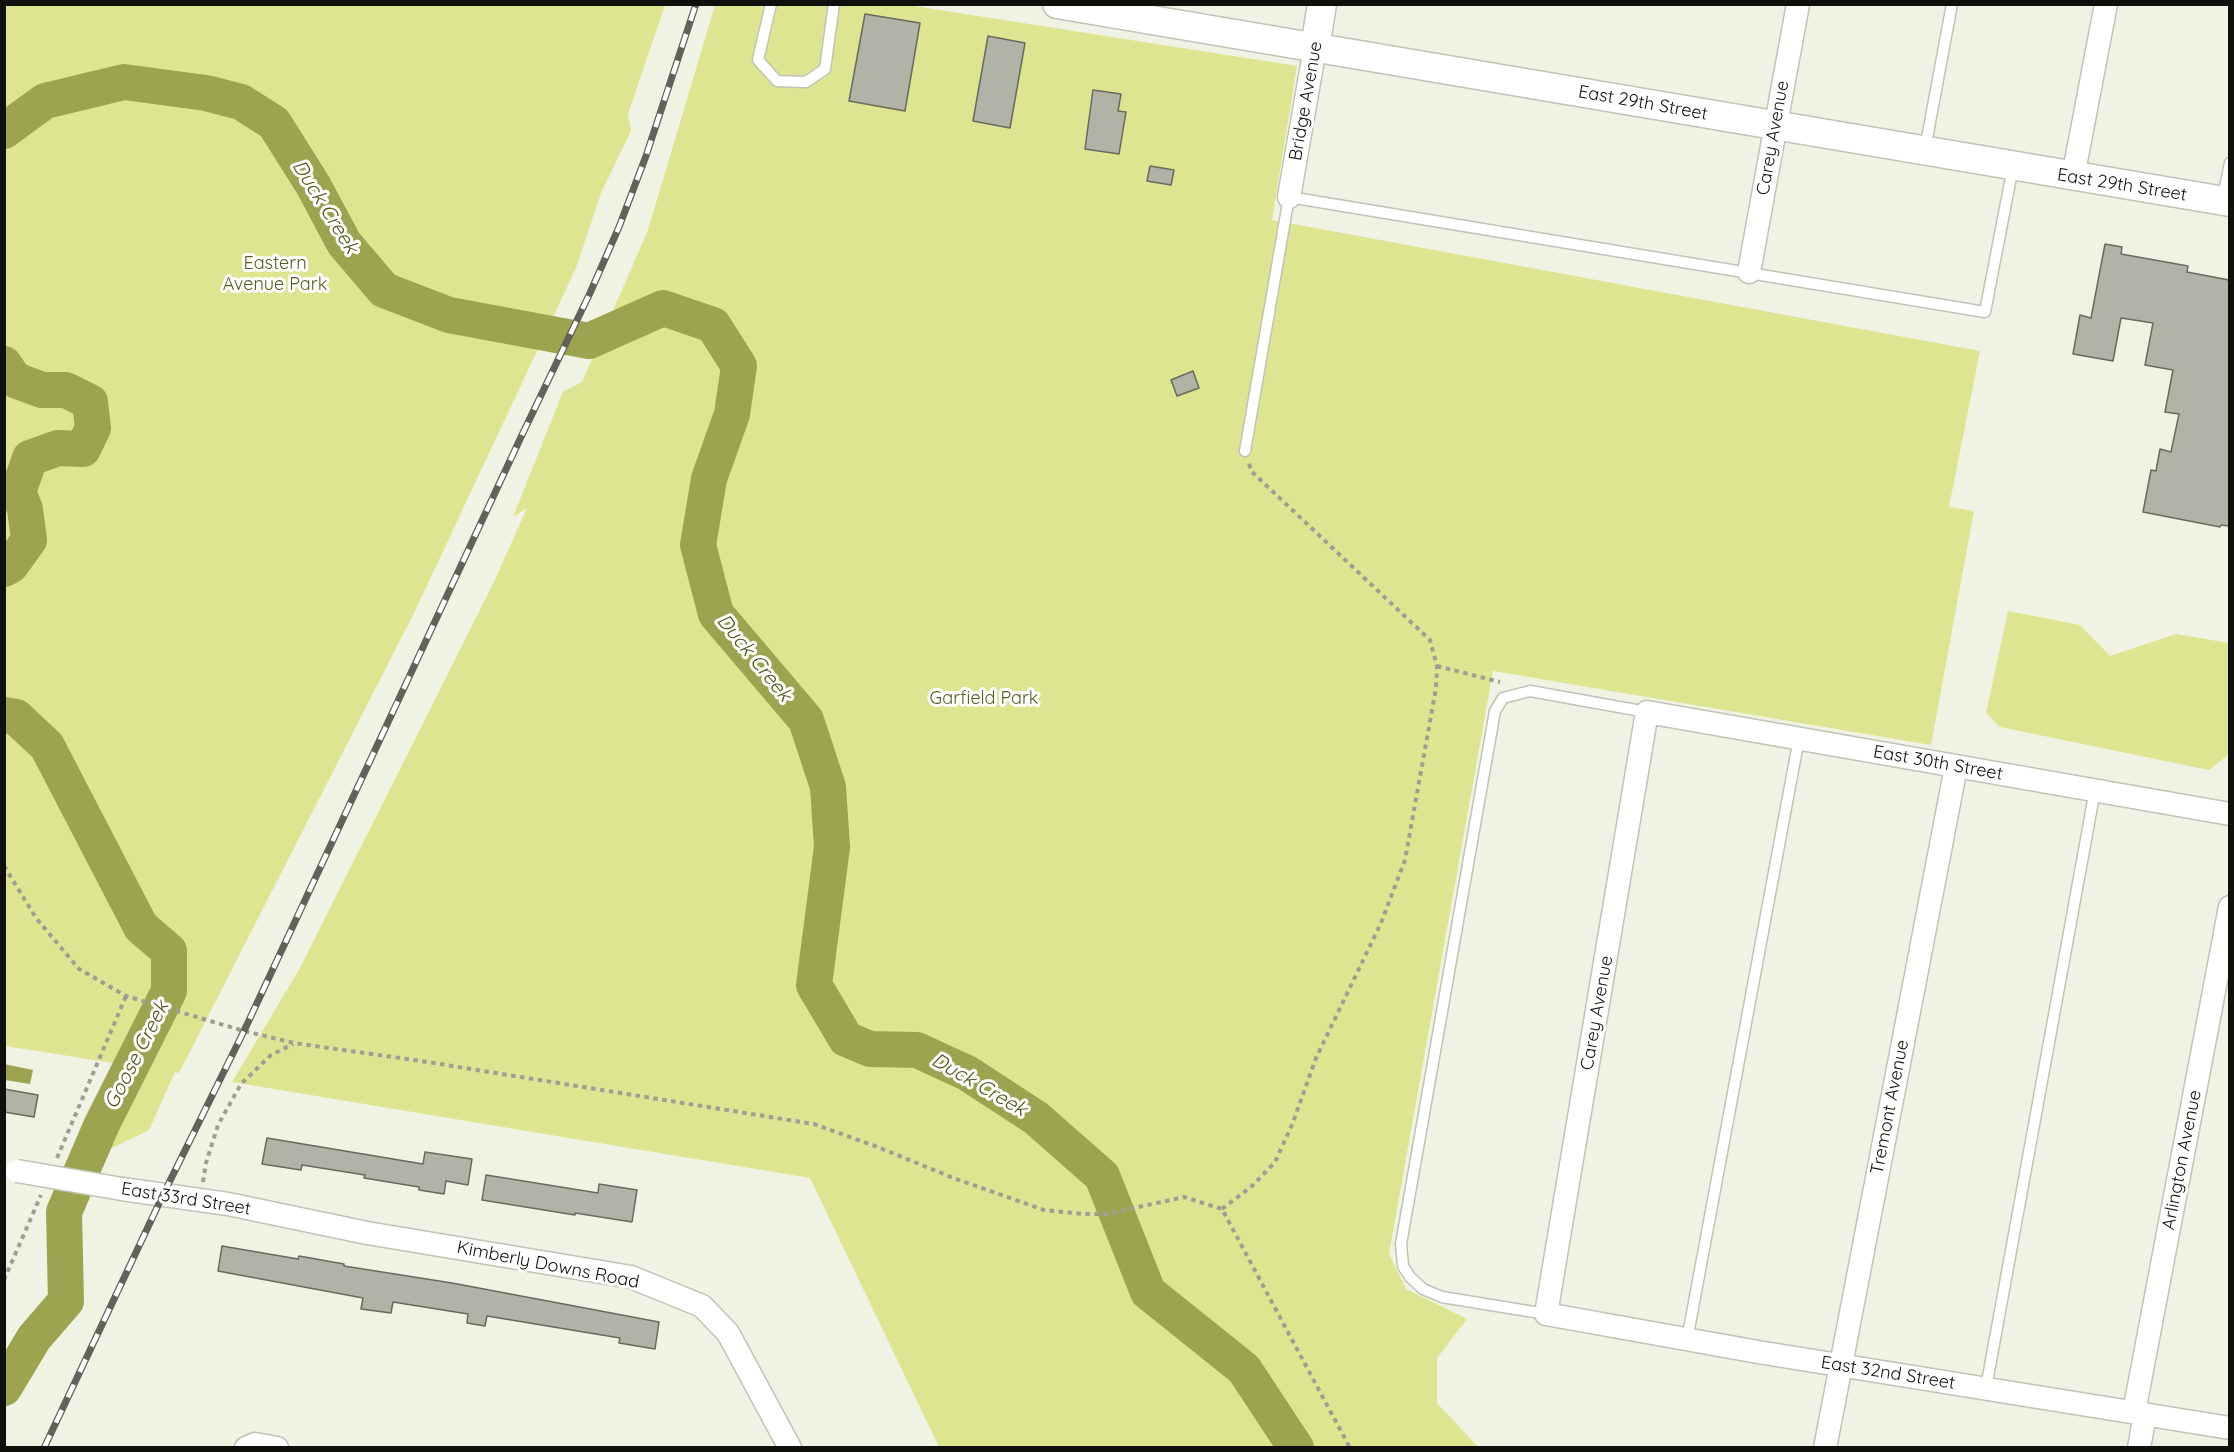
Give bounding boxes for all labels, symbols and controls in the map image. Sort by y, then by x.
street label: Bridge Avenue [1285,40,1327,162]
street label: Carey Avenue [1752,79,1794,197]
street label: East 29th Street [1577,81,1709,125]
water label: Duck Creek [287,156,363,258]
street label: East 29th Street [2056,164,2188,206]
park label: Eastern Avenue Park [223,253,327,296]
water label: Duck Creek [711,609,797,707]
park label: Garfield Park [930,688,1038,710]
street label: East 30th Street [1872,741,2004,785]
street label: Carey Avenue [1576,954,1618,1072]
water label: Goose Creek [100,997,174,1113]
street label: Tremont Avenue [1866,1038,1914,1176]
water label: Duck Creek [927,1048,1031,1122]
street label: Arlington Avenue [2158,1088,2206,1232]
street label: East 33rd Street [120,1178,252,1220]
street label: Kimberly Downs Road [455,1237,641,1293]
street label: East 32nd Street [1819,1352,1957,1394]

